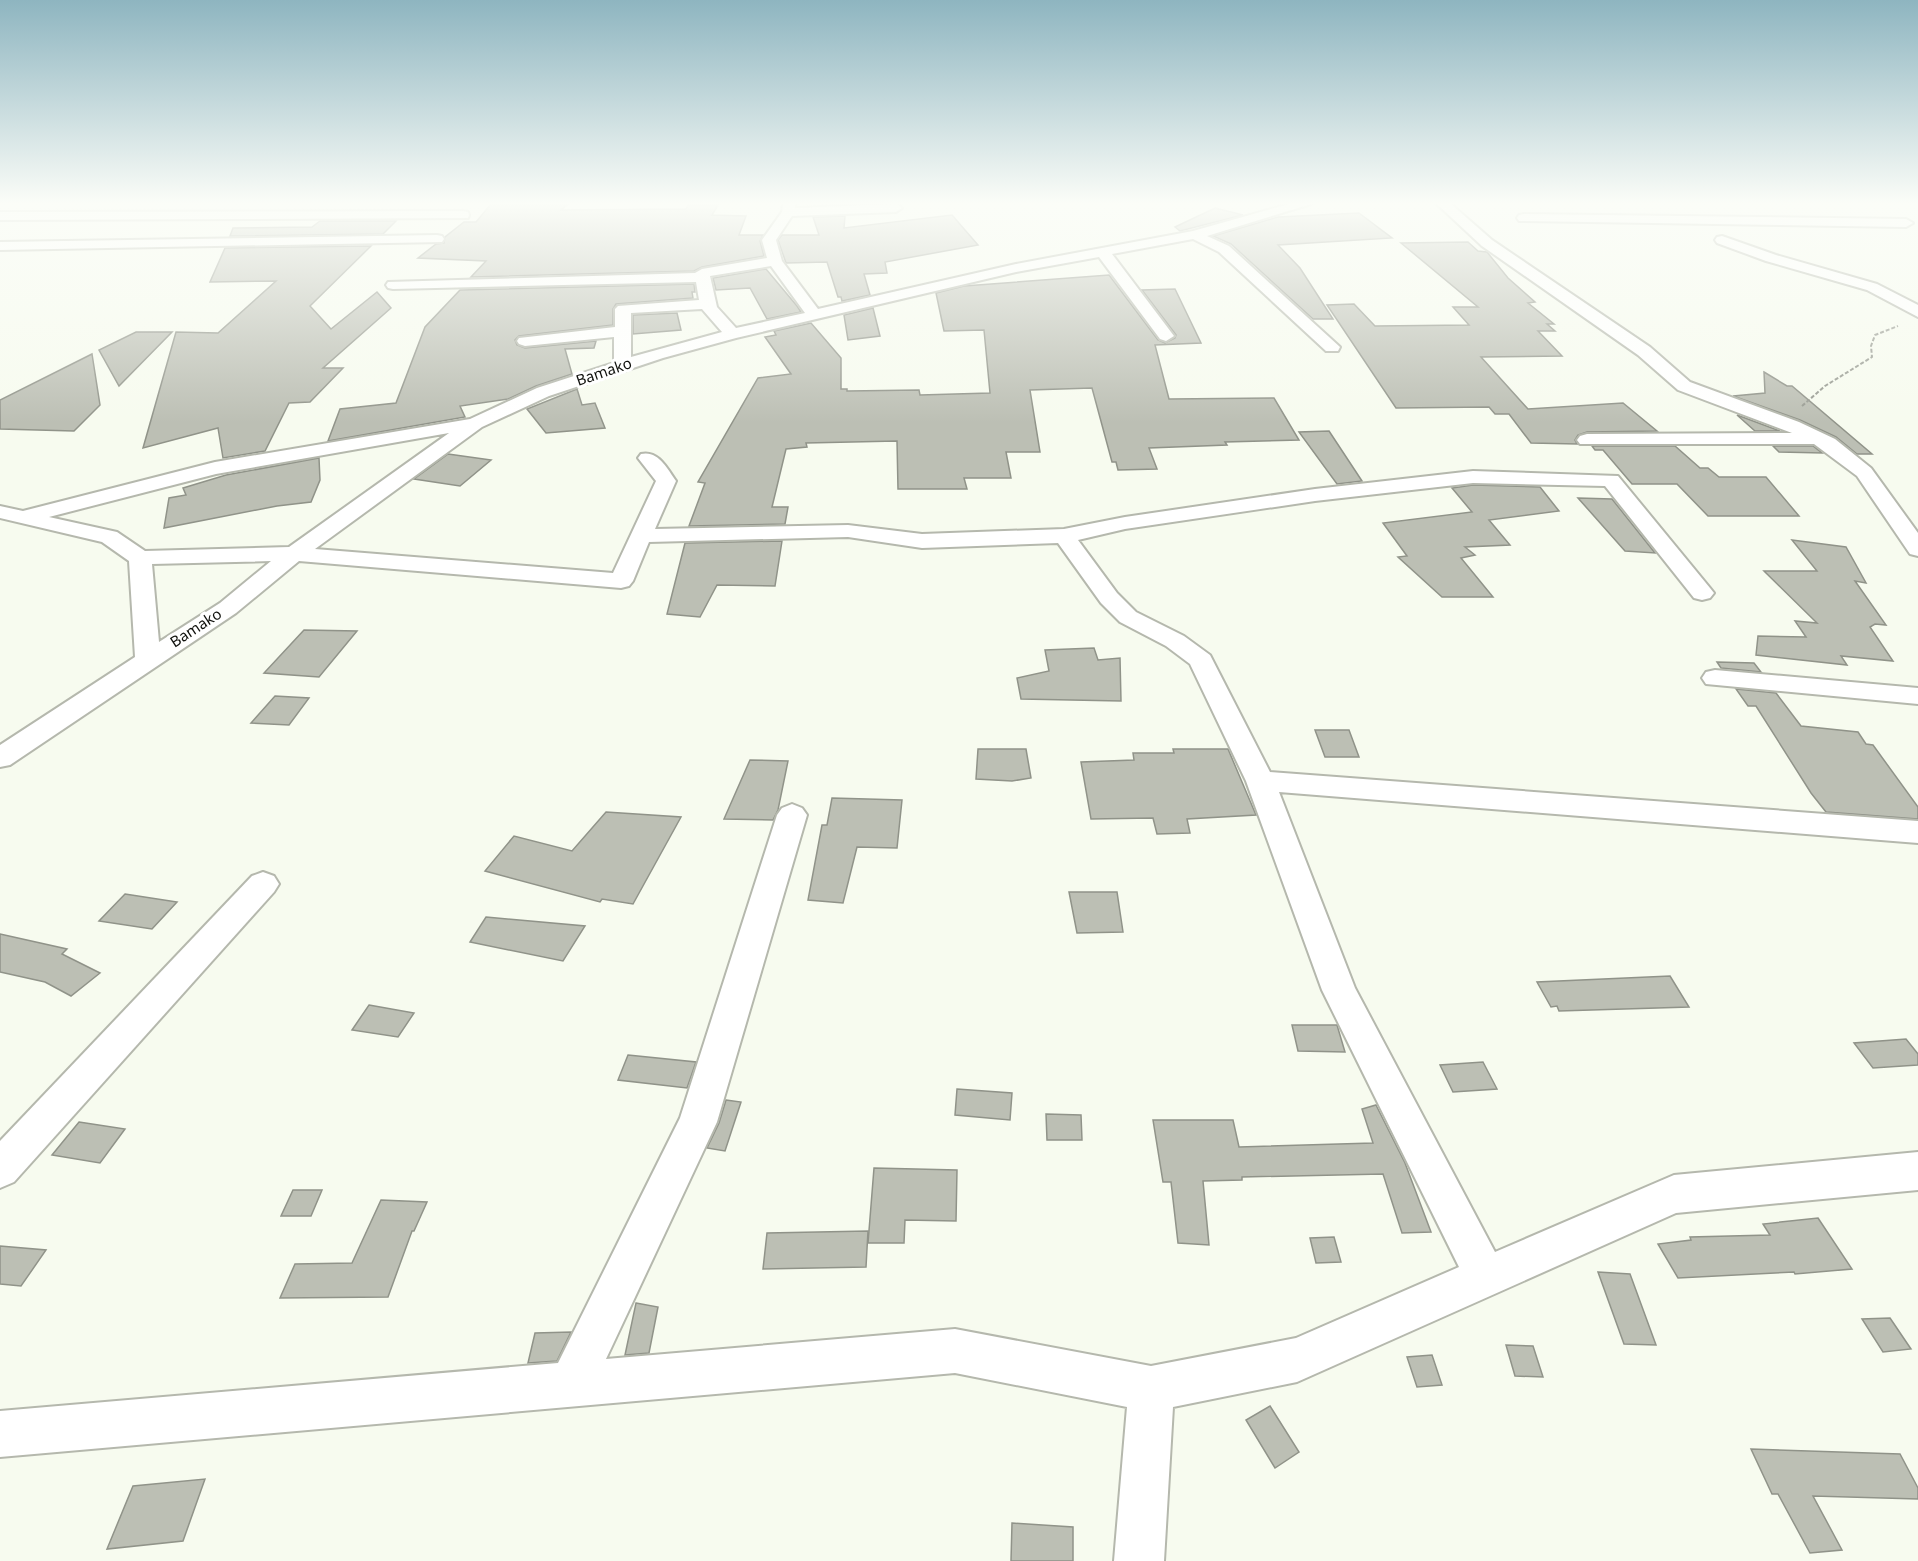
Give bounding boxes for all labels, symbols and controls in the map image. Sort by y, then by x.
street label: Bamako [573,352,634,390]
street label: Bamako [166,603,225,651]

